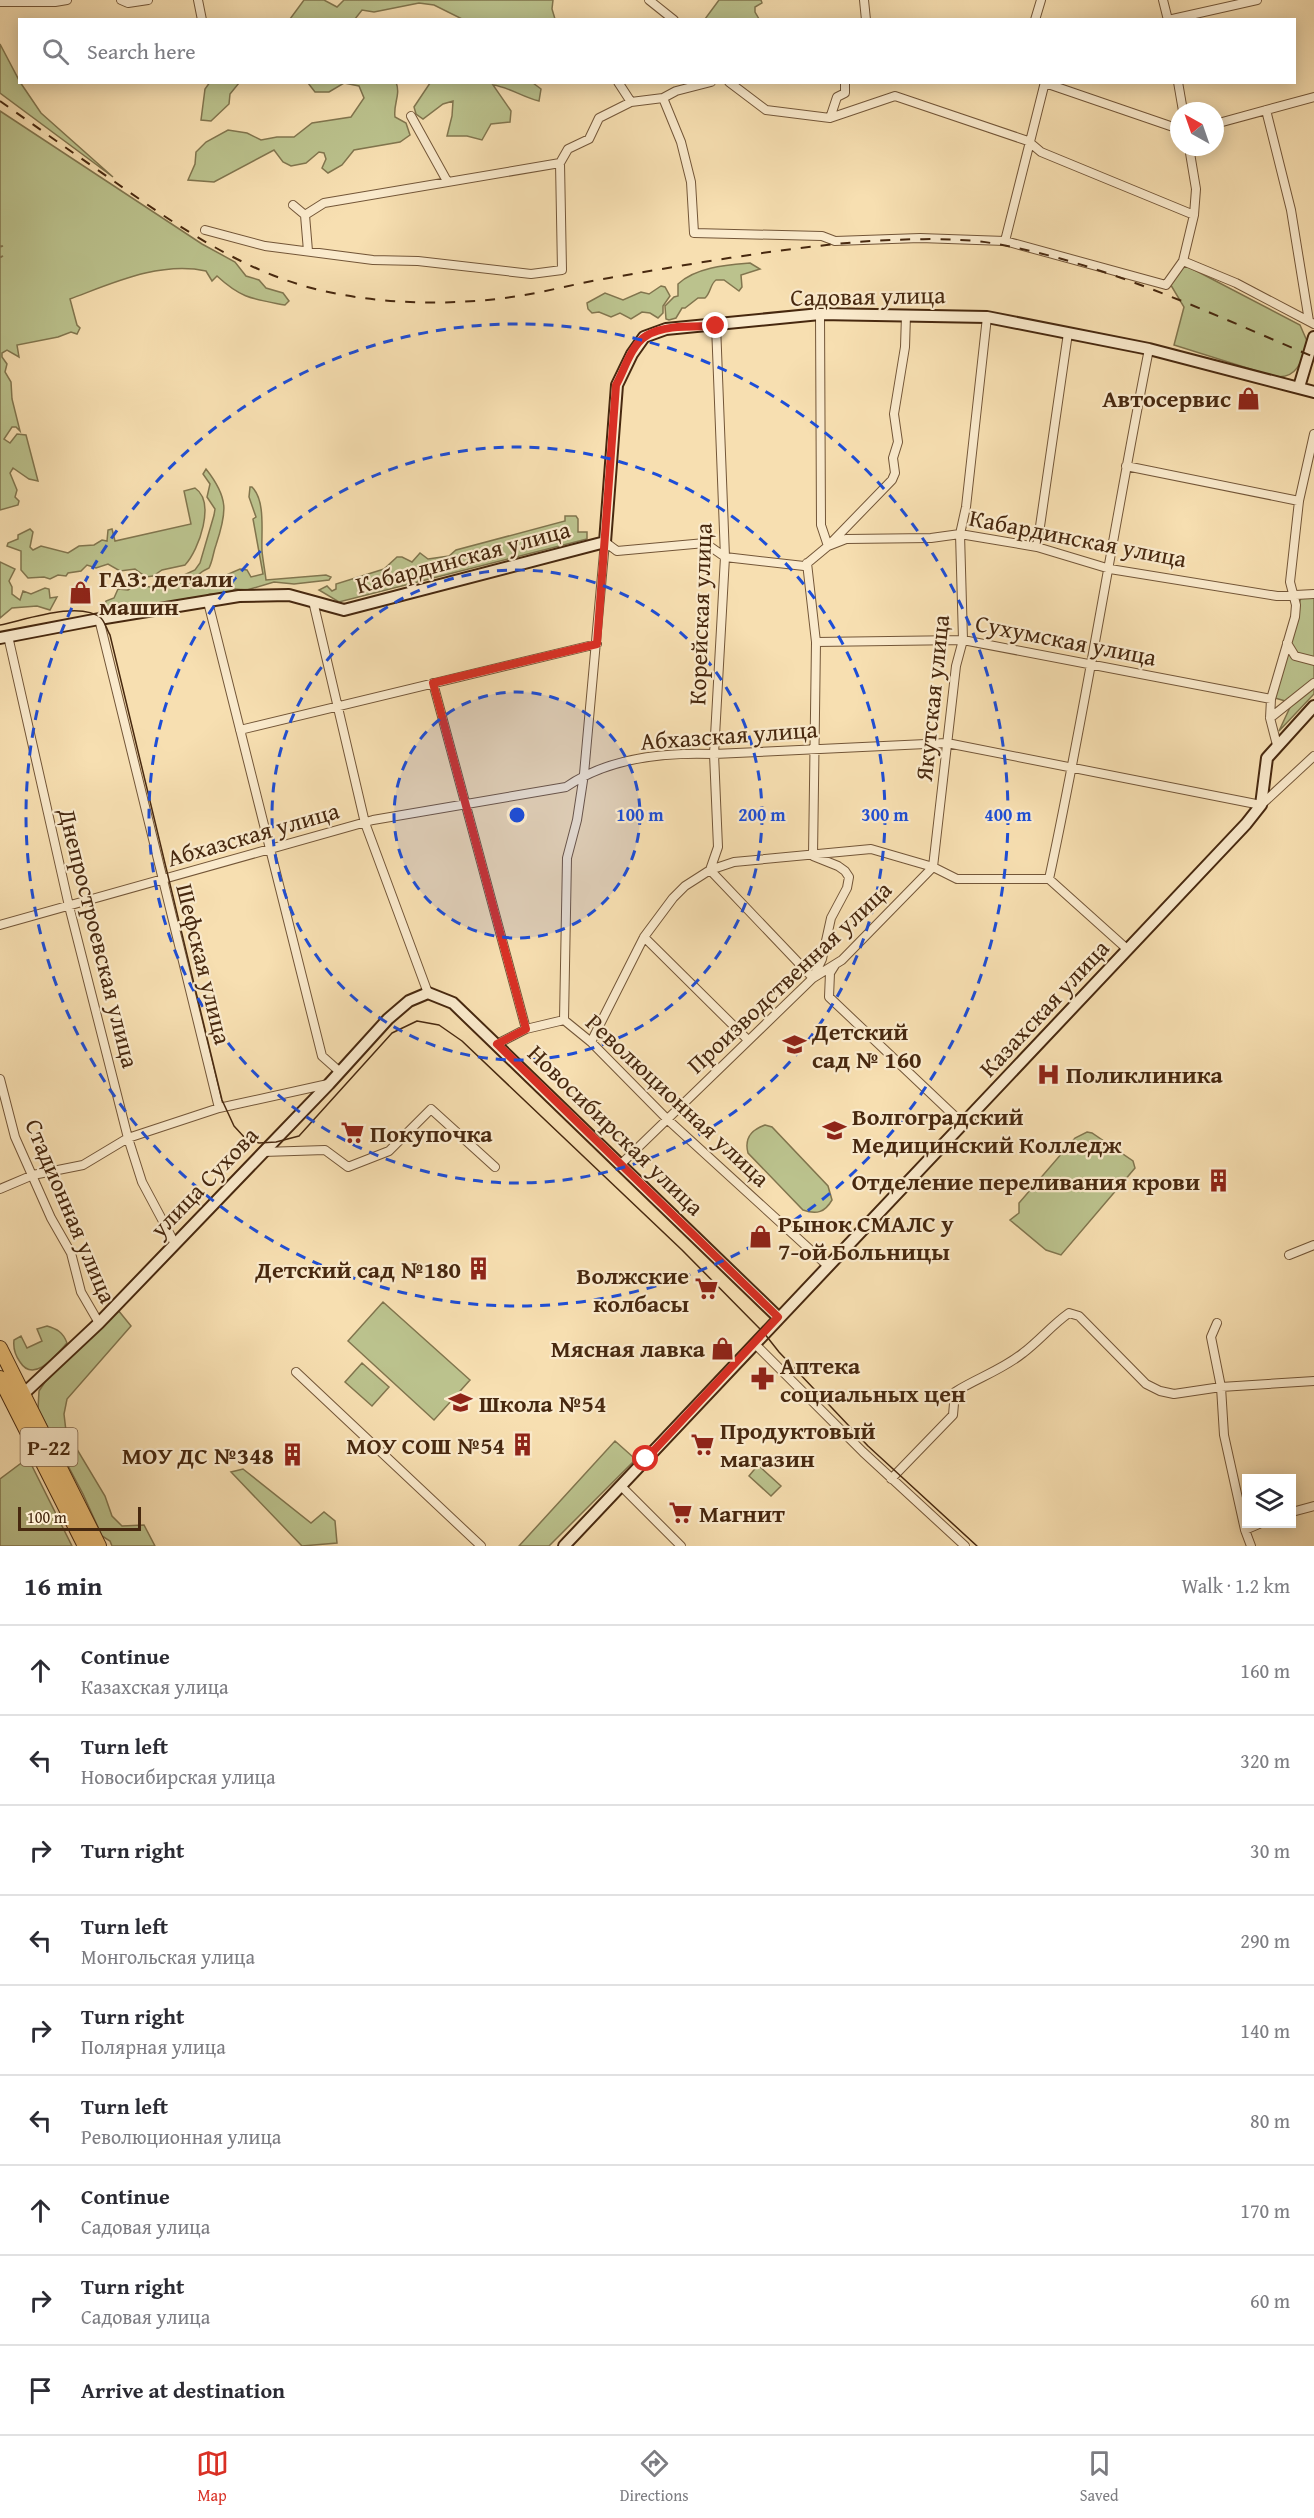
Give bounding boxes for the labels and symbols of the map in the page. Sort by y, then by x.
north arrow [1170,102,1224,156]
street label: Садовая улица [790,277,946,315]
route end [702,312,728,338]
place label: Автосервис [1102,381,1231,416]
shop icon: Автосервис [1236,385,1262,411]
street label: Кабардинская улица [966,500,1190,576]
street label: Кабардинская улица [352,511,575,602]
street label: Корейская улица [679,522,721,706]
place label: ГАЗ: детали машин [99,561,233,624]
shop icon: ГАЗ: детали машин [68,579,94,605]
street label: Сухумская улица [972,605,1160,675]
street label: Якутская улица [906,612,958,784]
street label: Абхазская улица [639,711,819,759]
street label: Абхазская улица [163,793,344,875]
text: 100 m [616,801,664,828]
text: 200 m [738,801,786,828]
text: 300 m [861,801,909,828]
text: 400 m [984,801,1032,828]
street label: Днепростроевская улица [50,804,148,1072]
centre of rings [507,805,527,825]
street label: Производственная улица [679,872,900,1082]
street label: Шефская улица [167,880,241,1048]
street label: Казахская улица [971,931,1118,1085]
street label: Революционная улица [578,1005,778,1195]
place label: Детский сад № 160 [811,1014,922,1077]
school or university icon: Детский сад № 160 [781,1032,807,1058]
street label: Новосибирская улица [520,1036,713,1224]
place label: Поликлиника [1066,1057,1224,1092]
hospital icon: Поликлиника [1035,1061,1061,1087]
place label: Волгоградский Медицинский Колледж [852,1099,1122,1162]
street label: Стадионная улица [16,1113,126,1309]
place label: Покупочка [370,1116,493,1151]
school or university icon: Волгоградский Медицинский Колледж [821,1117,847,1143]
street label: улица Сухова [141,1118,267,1246]
supermarket icon: Покупочка [339,1120,365,1146]
place label: Отделение переливания крови [852,1164,1200,1199]
building icon: Отделение переливания крови [1205,1168,1231,1194]
place label: Рынок СМАЛС у 7-ой Больницы [778,1206,954,1269]
shop icon: Рынок СМАЛС у 7-ой Больницы [747,1224,773,1250]
place label: Детский сад №180 [254,1252,461,1287]
building icon: Детский сад №180 [466,1256,492,1282]
place label: Волжские колбасы [577,1258,689,1321]
supermarket icon: Волжские колбасы [694,1276,720,1302]
place label: Мясная лавка [551,1331,706,1366]
shop icon: Мясная лавка [710,1335,736,1361]
place label: Аптека социальных цен [780,1348,966,1411]
pharmacy icon: Аптека социальных цен [749,1366,775,1392]
place label: Школа №54 [479,1386,607,1421]
school or university icon: Школа №54 [448,1390,474,1416]
place label: Продуктовый магазин [720,1413,876,1476]
road number: Р-22 [20,1428,78,1466]
place label: МОУ СОШ №54 [346,1428,505,1463]
supermarket icon: Продуктовый магазин [689,1431,715,1457]
building icon: МОУ СОШ №54 [510,1432,536,1458]
place label: МОУ ДС №348 [122,1438,274,1473]
building icon: МОУ ДС №348 [279,1442,305,1468]
route start [632,1445,658,1471]
place label: Магнит [699,1496,785,1531]
supermarket icon: Магнит [668,1500,694,1526]
scale bar [18,1504,141,1532]

